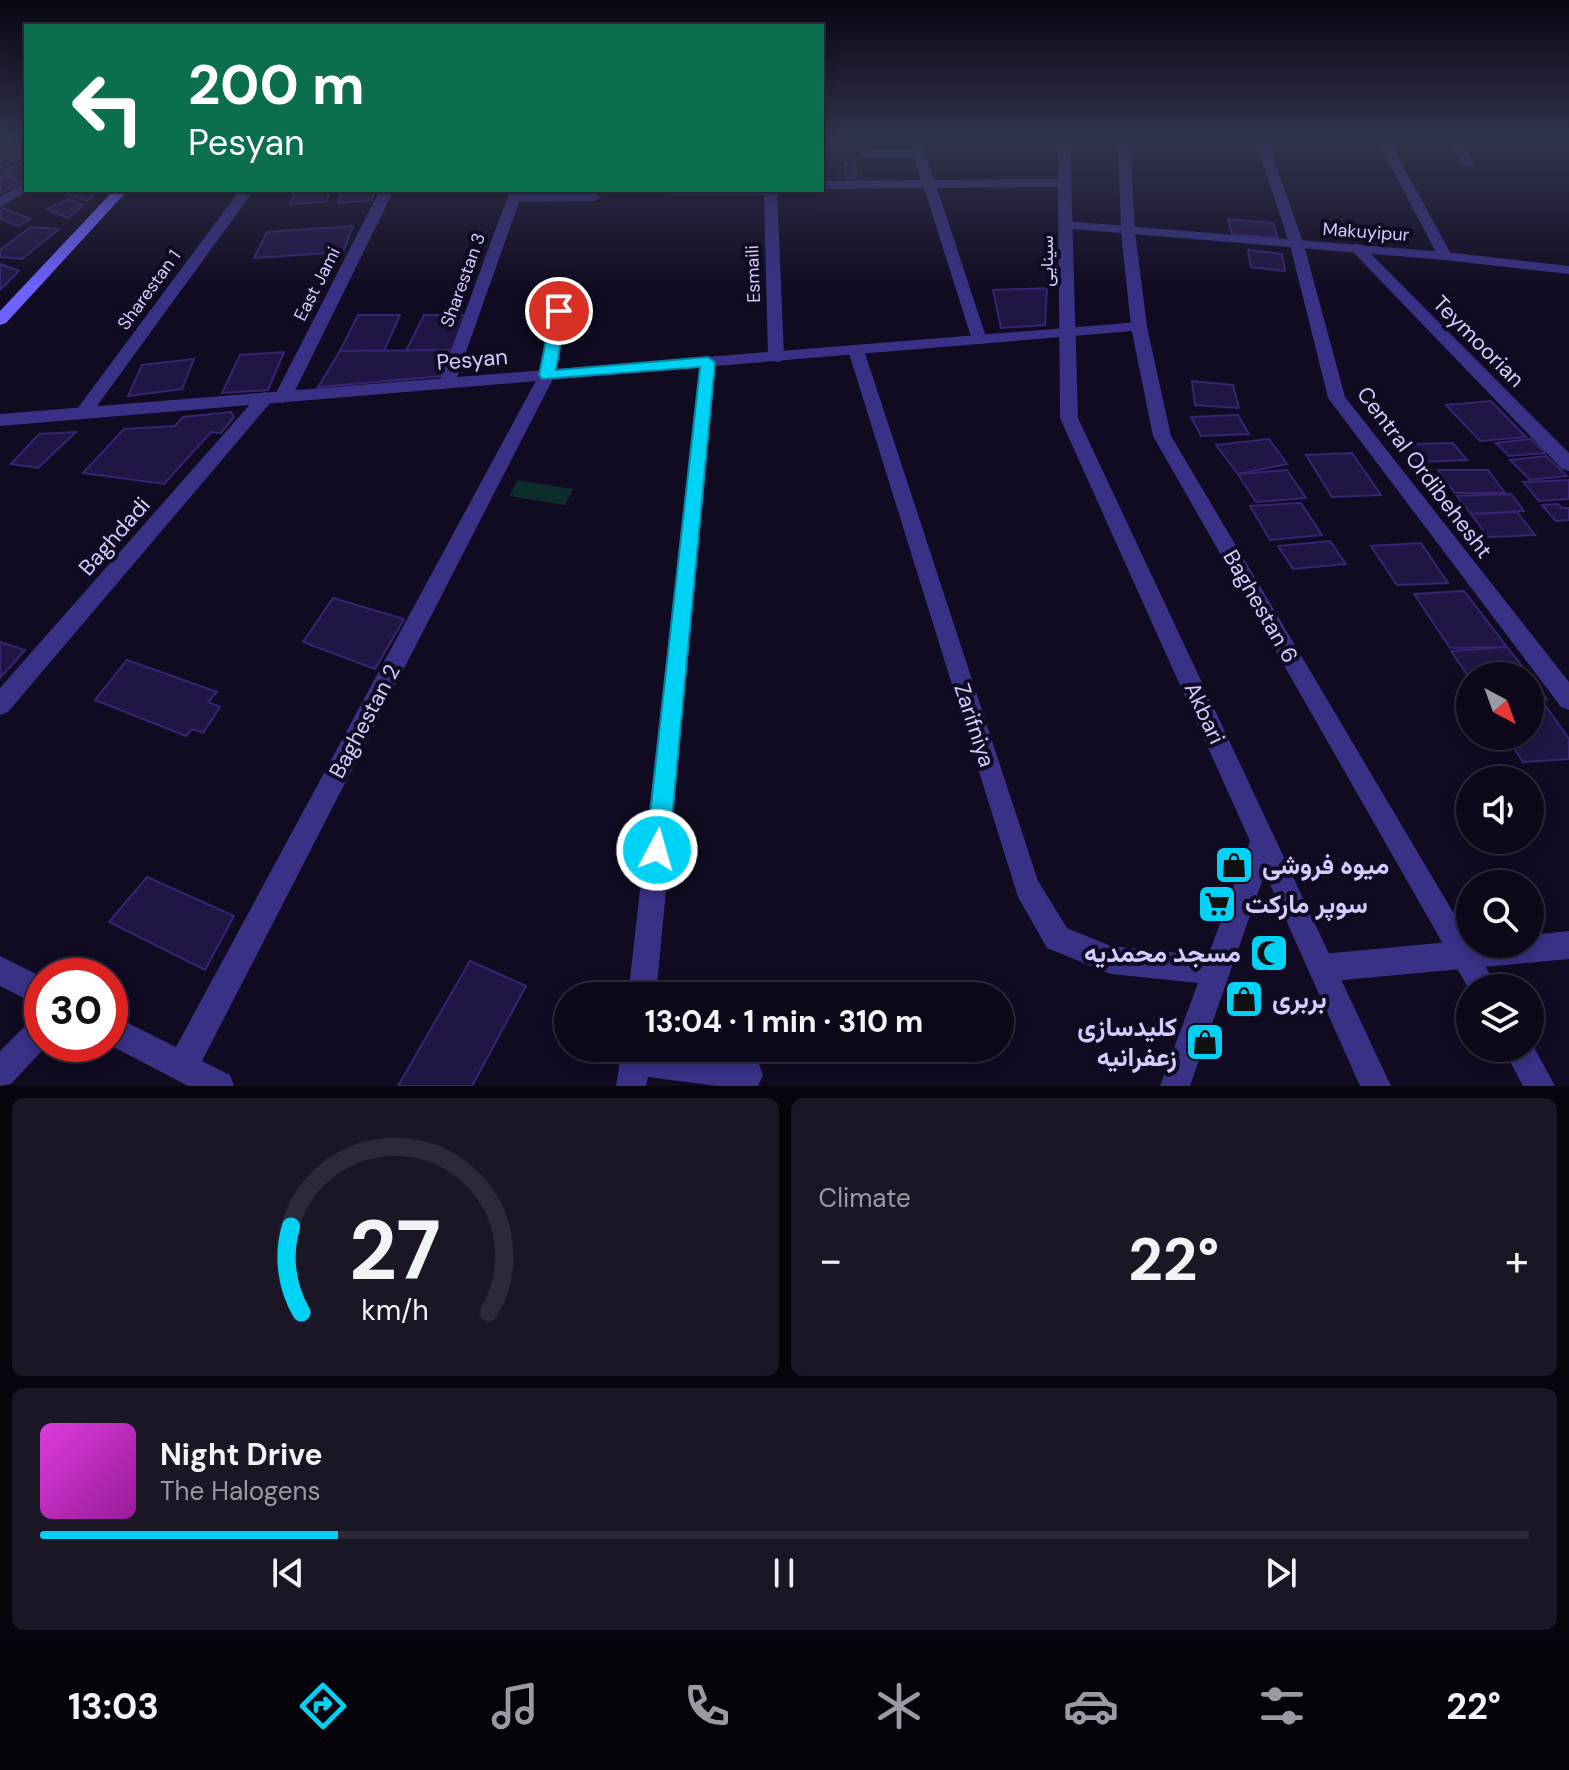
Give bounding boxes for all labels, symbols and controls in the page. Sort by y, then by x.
text: 200 m [188,48,365,121]
icon: left [56,56,160,160]
text: Pesyan [188,119,305,166]
street label: Makuyipur [1322,217,1411,247]
street label: Sharestan 3 [435,230,491,330]
street label: سینایی [1035,235,1059,287]
street label: East Jami [288,243,346,325]
street label: Sharestan 1 [112,245,186,335]
street label: Esmaili [740,245,766,303]
pin [525,277,593,345]
icon: arrive [537,289,581,333]
street label: Teymoorian [1427,289,1531,393]
street label: Pesyan [435,342,509,377]
street label: Central Ordibehesht [1350,381,1499,564]
street label: Baghdadi [72,491,156,582]
street label: Baghestan 6 [1216,544,1305,668]
street label: Baghestan 2 [322,659,407,783]
north arrow [1456,662,1544,750]
map controls [1456,662,1544,1062]
street label: Akbari [1178,678,1231,749]
street label: Zarifniya [947,680,1002,771]
button: sound [1456,766,1544,854]
position arrow [615,808,699,892]
shop icon: میوه فروشی [1213,844,1255,886]
place label: میوه فروشی [1262,848,1389,882]
button: search [1456,870,1544,958]
supermarket icon: سوپر مارکت [1196,883,1238,925]
place label: سوپر مارکت [1245,887,1368,922]
mosque icon: مسجد محمدیه [1248,932,1290,974]
place label: مسجد محمدیه [1084,936,1241,970]
speed limit sign: 30 [24,958,128,1062]
button: layers [1456,974,1544,1062]
shop icon: بربری [1223,978,1265,1020]
place label: بربری [1272,982,1327,1016]
text: 13:04 · 1 min · 310 m [645,1002,923,1041]
place label: کلیدسازی زعفرانیه [1077,1010,1177,1074]
shop icon: کلیدسازی زعفرانیه [1184,1021,1226,1063]
text: Climate [819,1181,911,1215]
text: 27 [349,1196,441,1305]
text: 22° [1128,1220,1219,1299]
text: − [819,1231,843,1289]
text: + [1505,1231,1529,1289]
text: km/h [361,1292,429,1329]
text: Night Drive [160,1435,323,1474]
text: The Halogens [160,1474,320,1508]
icon: previous [266,1551,310,1595]
icon: pause [762,1551,806,1595]
icon: next [1259,1551,1303,1595]
icon: directions [295,1678,351,1734]
icon: music [487,1678,543,1734]
icon: phone [679,1678,735,1734]
icon: climate [871,1678,927,1734]
icon: car [1063,1678,1119,1734]
icon: filters [1254,1678,1310,1734]
text: 13:03 [68,1683,159,1730]
text: 22° [1446,1683,1501,1730]

